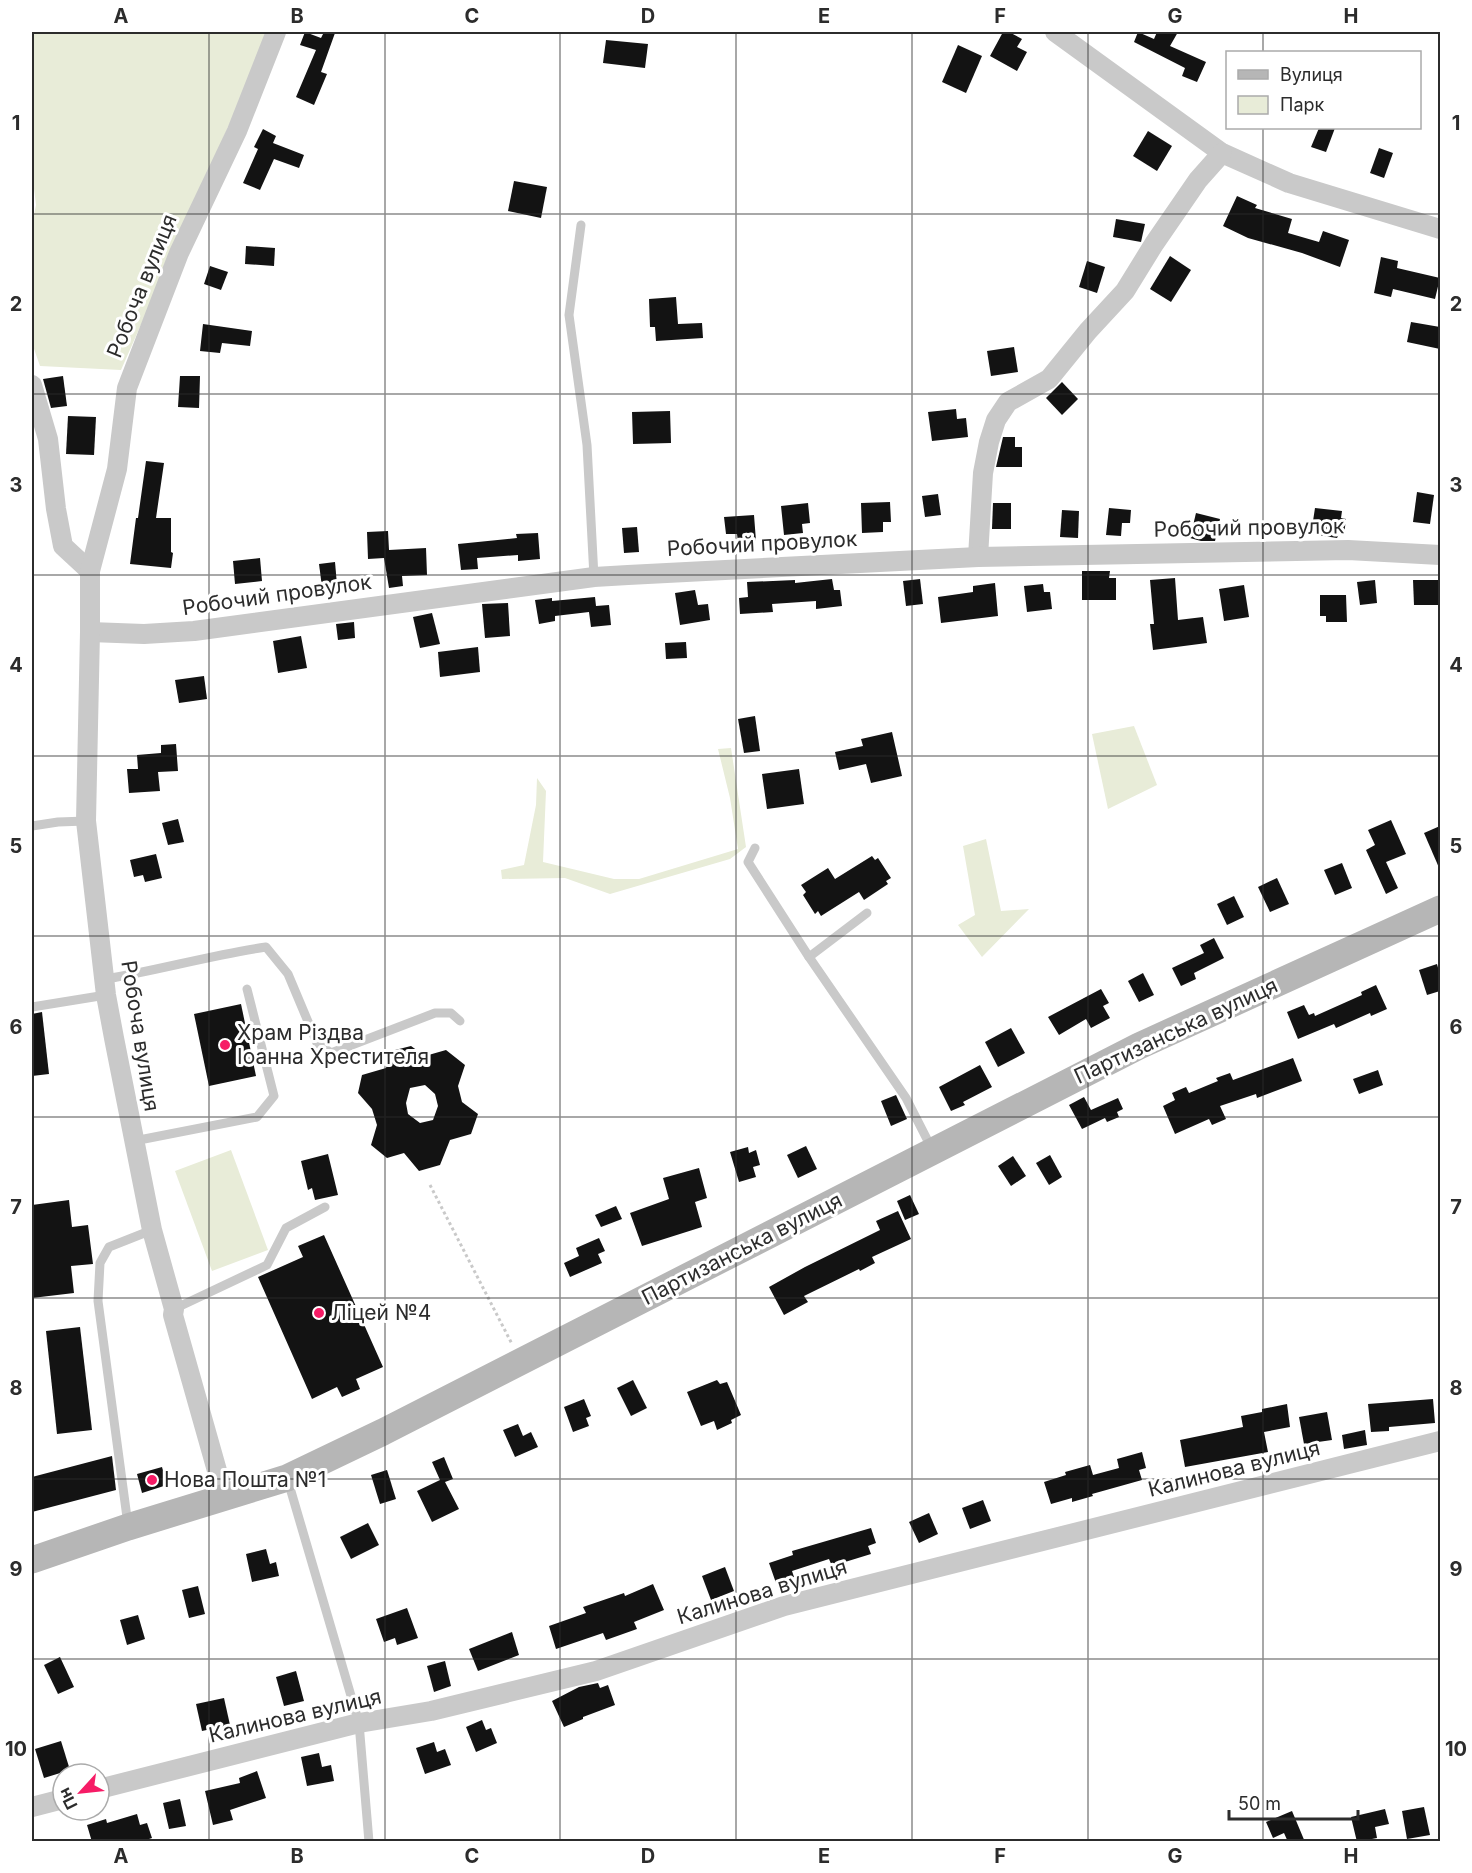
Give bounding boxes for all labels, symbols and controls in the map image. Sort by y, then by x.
text: A [114,4,129,28]
text: B [290,4,304,28]
text: C [465,4,479,28]
text: D [641,4,655,28]
text: E [818,4,830,28]
text: F [994,4,1006,28]
text: G [1167,4,1183,28]
text: H [1344,4,1358,28]
legend [1226,51,1421,129]
text: Вулиця [1280,64,1343,85]
text: Парк [1280,94,1325,115]
text: 1 [12,111,20,135]
text: 1 [1452,111,1460,135]
street label: Робоча вулиця [101,211,182,361]
text: 2 [10,292,22,316]
text: 2 [1450,292,1462,316]
text: 3 [10,473,22,497]
text: 3 [1450,473,1462,497]
street label: Робочий провулок [1154,513,1345,542]
street label: Робочий провулок [666,526,858,561]
street label: Робочий провулок [181,569,374,620]
text: 4 [9,653,23,677]
text: 4 [1449,653,1463,677]
text: 5 [10,834,22,858]
text: 5 [1450,834,1462,858]
street label: Робоча вулиця [116,959,165,1113]
street label: Партизанська вулиця [1070,972,1281,1089]
text: 6 [10,1015,23,1039]
text: 6 [1450,1015,1463,1039]
place label: Храм Різдва Іоанна Хрестителя [237,1020,429,1069]
marker: Храм Різдва Іоанна Хрестителя [218,1038,232,1052]
street label: Партизанська вулиця [637,1187,846,1310]
text: 7 [10,1195,22,1219]
text: 7 [1450,1195,1462,1219]
place label: Ліцей №4 [331,1300,431,1325]
marker: Ліцей №4 [312,1306,326,1320]
text: 8 [9,1376,23,1400]
text: 8 [1449,1376,1463,1400]
street label: Калинова вулиця [1145,1435,1322,1502]
place label: Нова Пошта №1 [164,1467,326,1492]
marker: Нова Пошта №1 [145,1473,159,1487]
street label: Калинова вулиця [674,1554,850,1629]
text: 9 [10,1557,23,1581]
text: 9 [1450,1557,1463,1581]
street label: Калинова вулиця [206,1683,384,1748]
text: 10 [5,1737,27,1761]
text: 10 [1445,1737,1467,1761]
north arrow [51,1762,111,1822]
scale bar [1229,1783,1358,1821]
text: Пн [54,1785,82,1813]
text: 50 m [1238,1793,1281,1814]
text: A [114,1844,129,1868]
text: B [290,1844,304,1868]
text: C [465,1844,479,1868]
text: D [641,1844,655,1868]
text: E [818,1844,830,1868]
text: F [994,1844,1006,1868]
text: G [1167,1844,1183,1868]
text: H [1344,1844,1358,1868]

